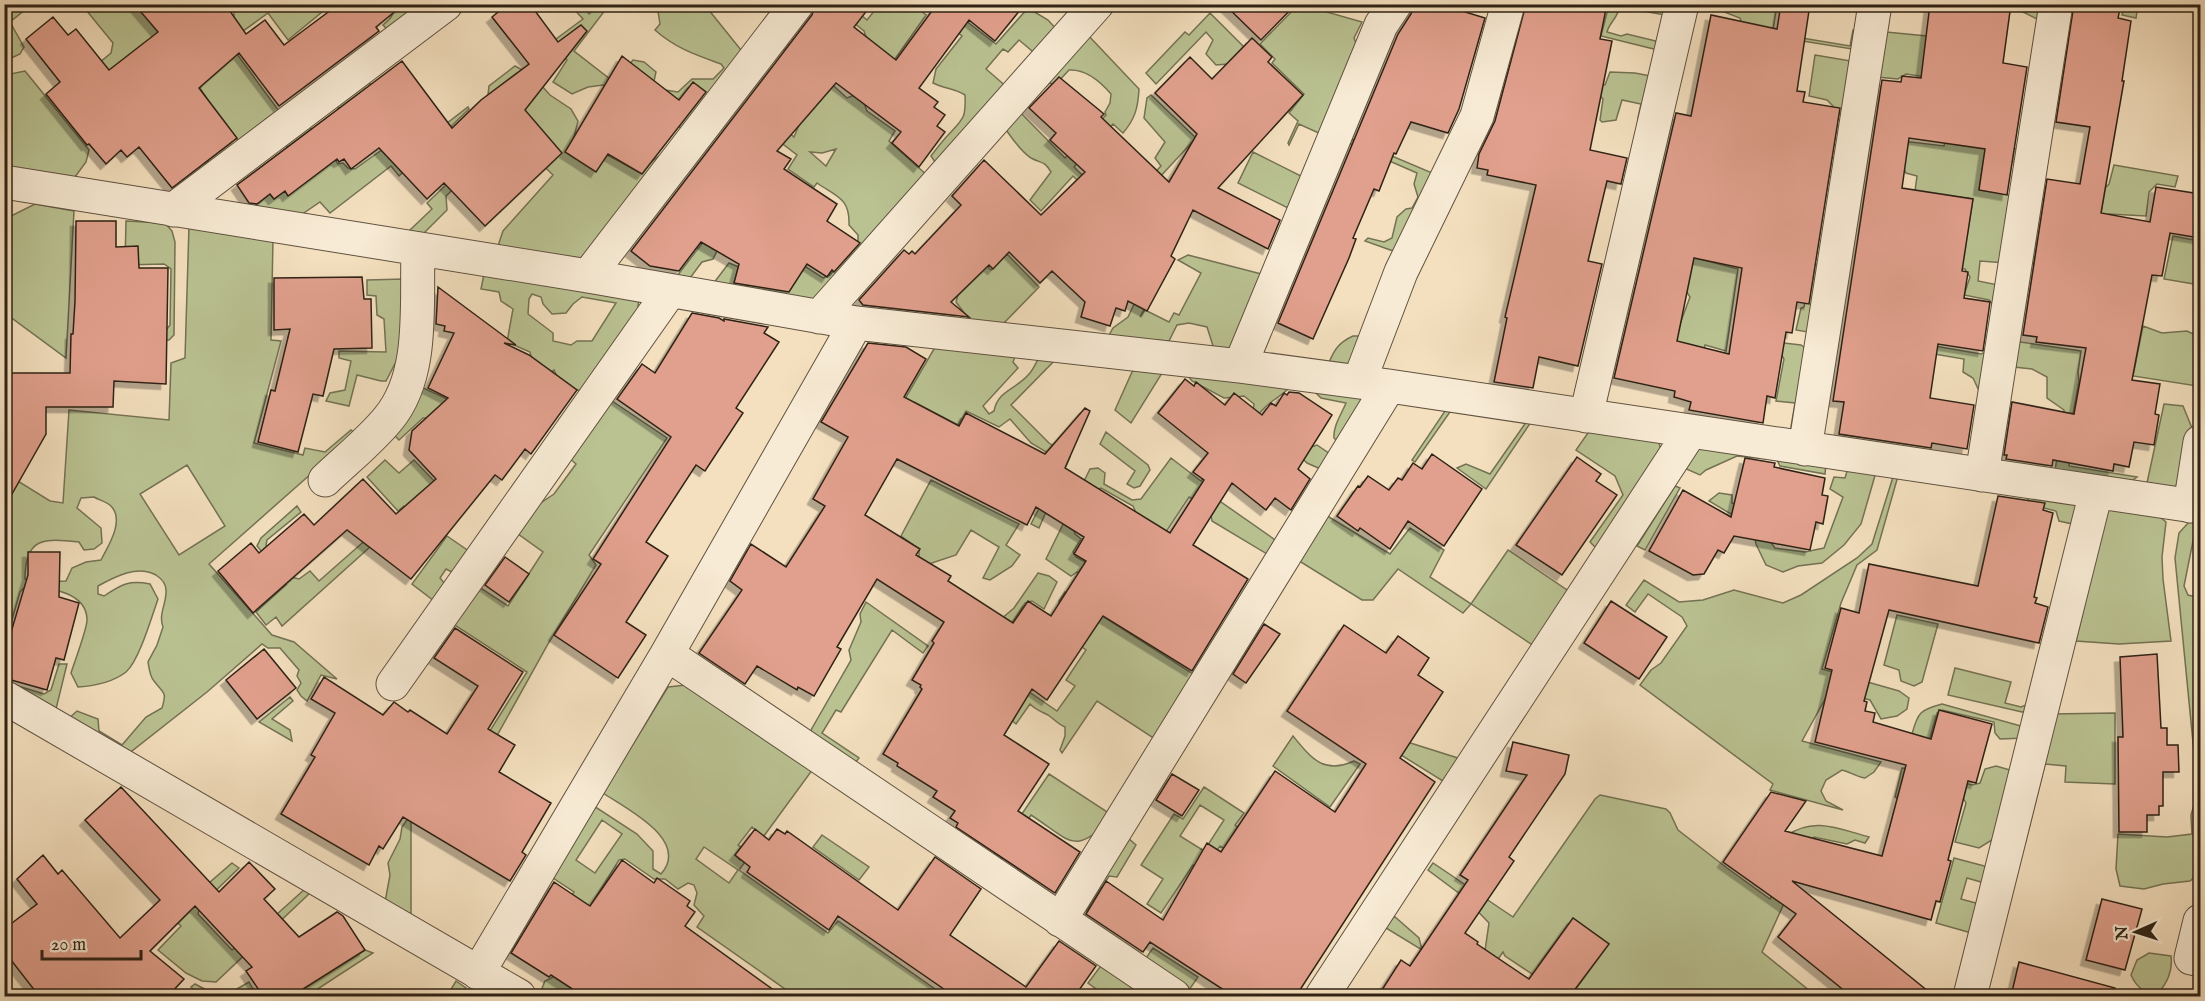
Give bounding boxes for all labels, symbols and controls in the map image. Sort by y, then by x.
north arrow [2106,902,2166,962]
scale bar [42,923,141,961]
text: N [2113,925,2133,941]
text: 20 m [51,934,86,957]

